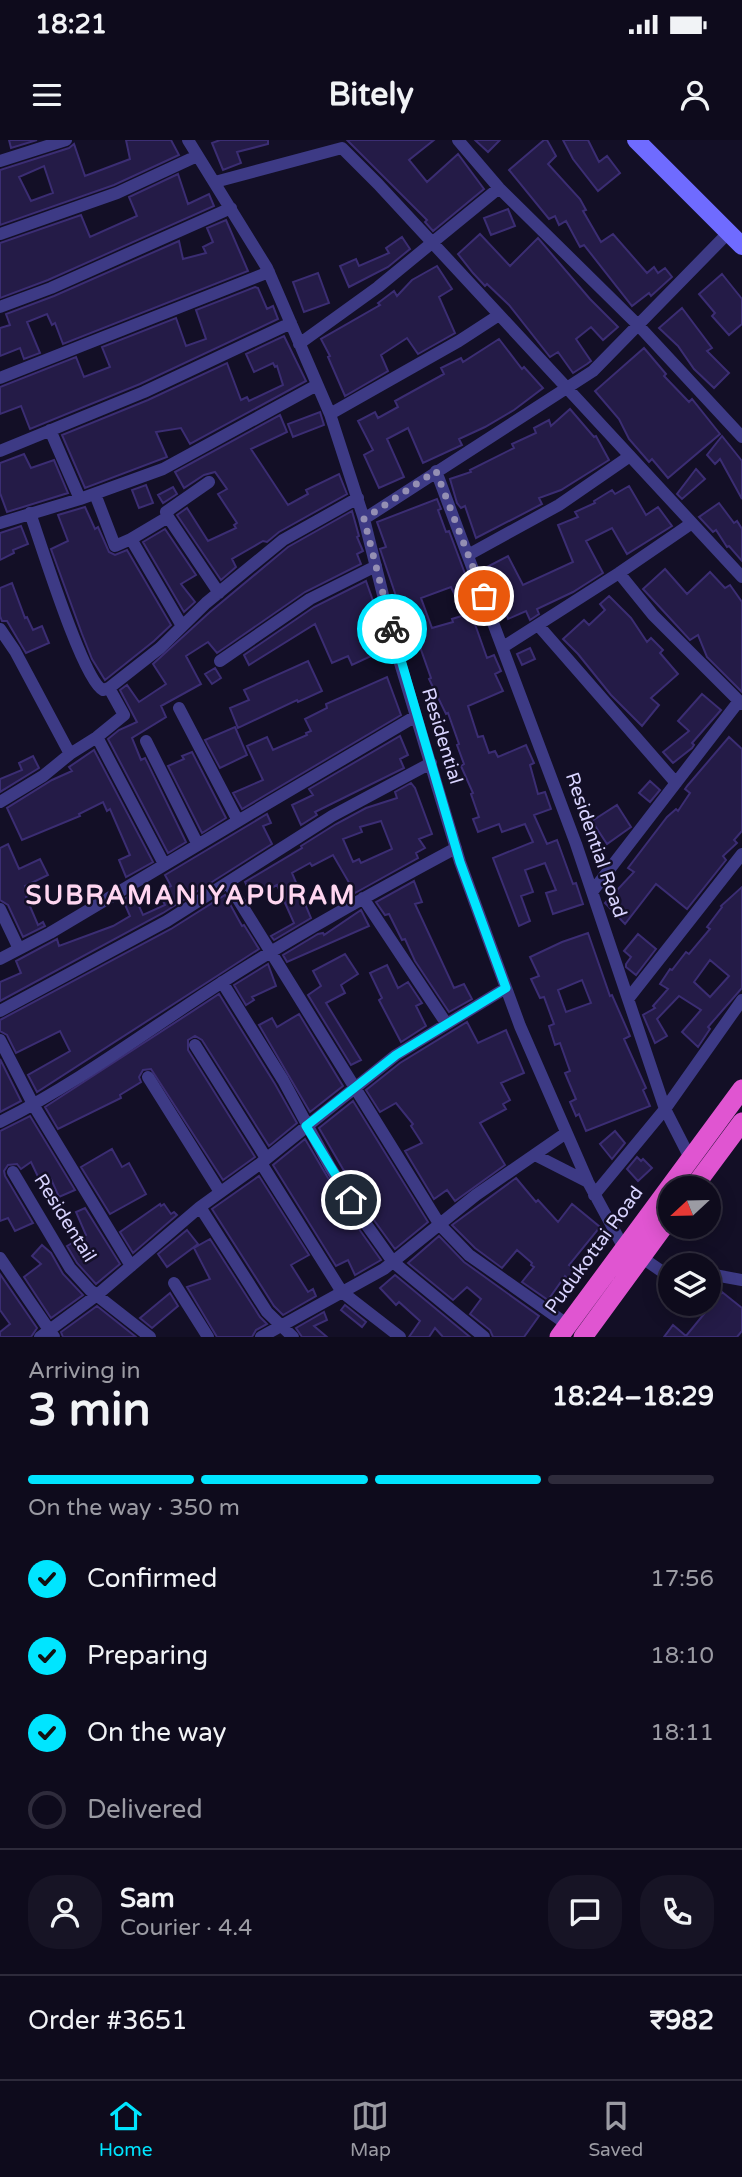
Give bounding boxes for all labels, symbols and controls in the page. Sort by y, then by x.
text: 18:21 [35,9,107,40]
icon: menu [28,76,66,114]
text: Bitely [328,76,414,114]
icon: person [676,76,714,114]
pin [454,566,514,626]
icon: bag [465,577,503,615]
courier [357,594,427,664]
icon: bike [373,610,411,648]
street label: Residential [417,685,467,787]
street label: Residential Road [561,769,631,921]
district label: SUBRAMANIYAPURAM [25,880,357,911]
street label: Residentail [29,1170,101,1266]
pin [321,1170,381,1230]
north arrow [658,1176,721,1239]
map controls [658,1176,721,1316]
icon: home [332,1181,370,1219]
street label: Pudukottai Road [540,1182,648,1318]
button: layers [658,1253,721,1316]
text: Arriving in [28,1357,141,1385]
text: 18:24–18:29 [552,1381,714,1412]
text: 3 min [28,1383,151,1438]
text: On the way · 350 m [28,1494,240,1522]
icon: check [28,1560,66,1598]
text: Confirmed [87,1563,217,1594]
text: 17:56 [650,1565,714,1593]
icon: check [28,1637,66,1675]
text: Preparing [87,1640,208,1671]
text: 18:10 [650,1642,714,1670]
icon: check [28,1714,66,1752]
text: On the way [87,1717,227,1748]
text: 18:11 [650,1719,714,1747]
text: Delivered [87,1794,203,1825]
button: person [28,1875,102,1949]
button: chat [548,1875,622,1949]
button: phone [640,1875,714,1949]
text: Sam [120,1883,175,1914]
text: Courier · 4.4 [120,1914,252,1942]
text: Order #3651 [28,2005,188,2036]
text: ₹982 [650,2005,714,2036]
tab: Home [99,2097,153,2161]
tab: Map [350,2097,391,2161]
tab: Saved [588,2097,643,2161]

